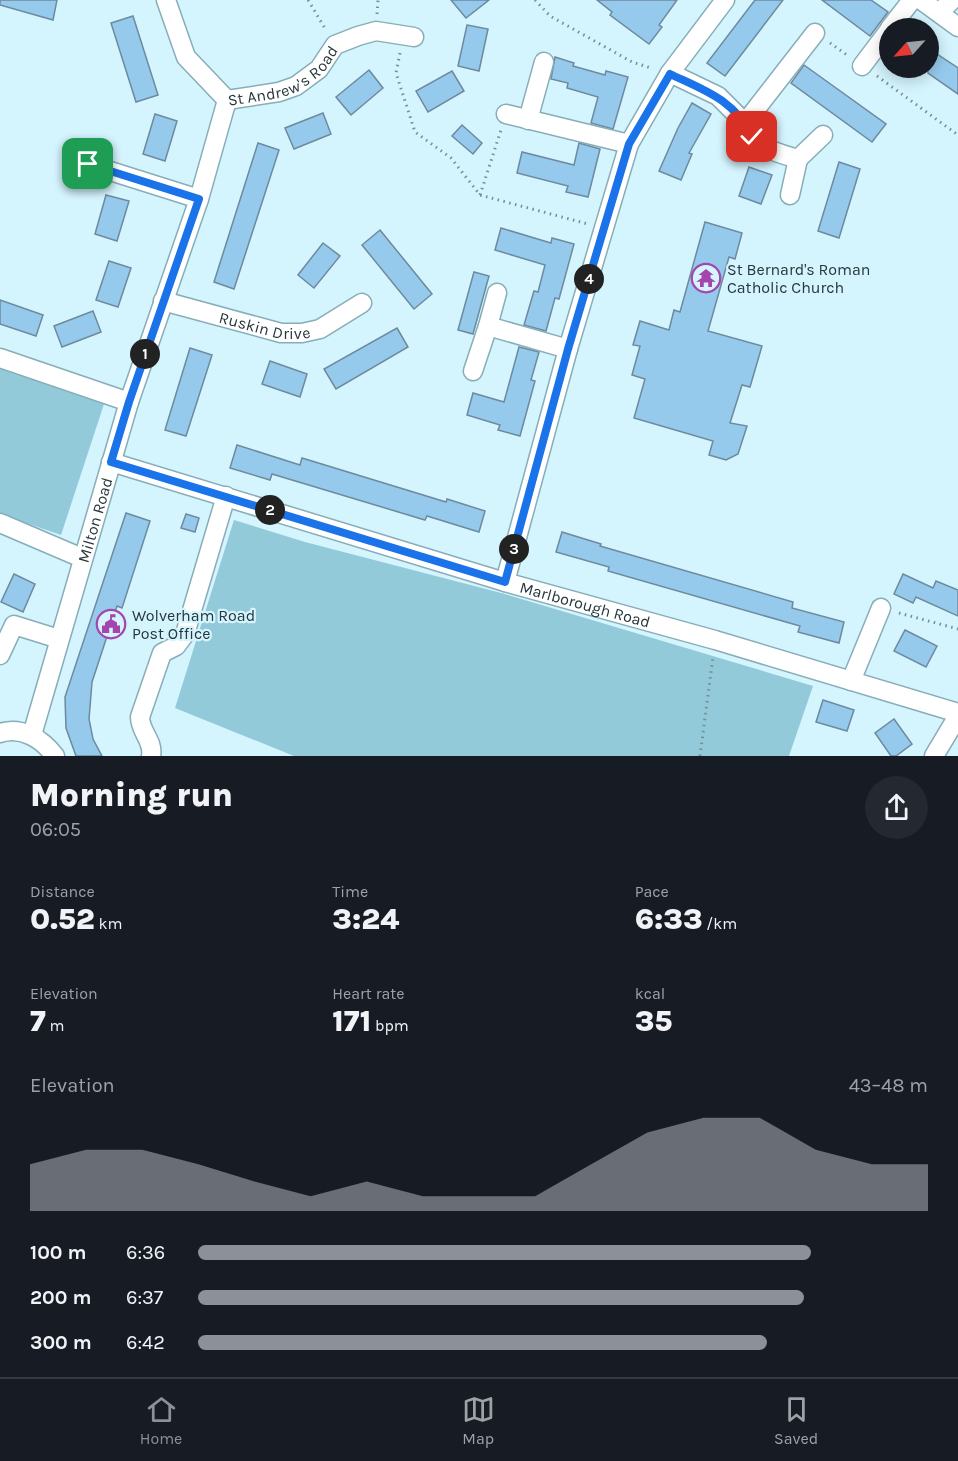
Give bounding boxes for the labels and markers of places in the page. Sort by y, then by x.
pin [726,111,777,162]
pin [62,138,113,189]
place label: St Bernard's Roman Catholic Church [727,260,871,297]
temple icon: St Bernard's Roman Catholic Church [690,262,722,294]
pin: 4 [574,264,604,294]
pin: 1 [130,339,160,369]
pin: 2 [255,495,285,525]
pin: 3 [499,534,529,564]
place label: Wolverham Road Post Office [132,606,255,643]
public building icon: Wolverham Road Post Office [95,608,127,640]

